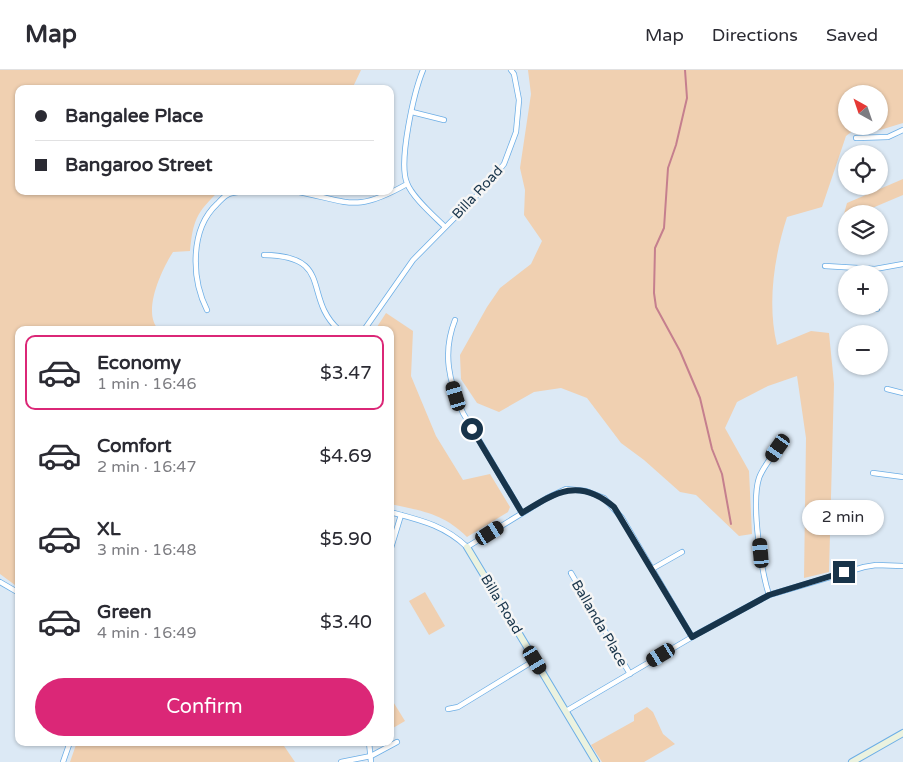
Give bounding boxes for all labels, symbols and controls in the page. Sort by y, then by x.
text: Map [25,20,77,49]
text: Map [645,24,684,46]
text: Directions [712,24,798,46]
text: Saved [826,24,878,46]
north arrow [838,85,888,135]
map controls [838,85,888,375]
text: Bangalee Place [65,105,203,127]
button: locate [838,145,888,195]
text: Bangaroo Street [65,154,212,176]
street label: Billa Road [448,162,506,223]
button: layers [838,205,888,255]
button: + [838,265,888,315]
button: − [838,325,888,375]
icon: car [37,350,82,395]
text: Economy [97,352,181,374]
text: $3.47 [320,362,372,384]
text: 1 min · 16:46 [97,374,196,394]
car [444,379,467,413]
route start [461,418,483,440]
car [763,431,792,465]
icon: car [37,433,82,478]
text: Comfort [97,435,171,457]
text: $4.69 [320,445,372,467]
text: 2 min · 16:47 [97,457,196,477]
callout: 2 min [803,500,885,534]
text: 2 min [822,507,864,527]
icon: car [37,516,82,561]
text: XL [97,518,121,540]
car [473,519,506,547]
text: $5.90 [320,528,372,550]
car [752,537,769,569]
text: 3 min · 16:48 [97,540,196,560]
route end [833,561,855,583]
street label: Billa Road [477,571,526,637]
street label: Ballanda Place [568,577,631,670]
icon: car [37,599,82,644]
text: Green [97,601,151,623]
text: $3.40 [320,611,372,633]
text: 4 min · 16:49 [97,623,196,643]
car [644,641,677,669]
car [520,643,549,677]
button: Confirm [35,678,374,736]

